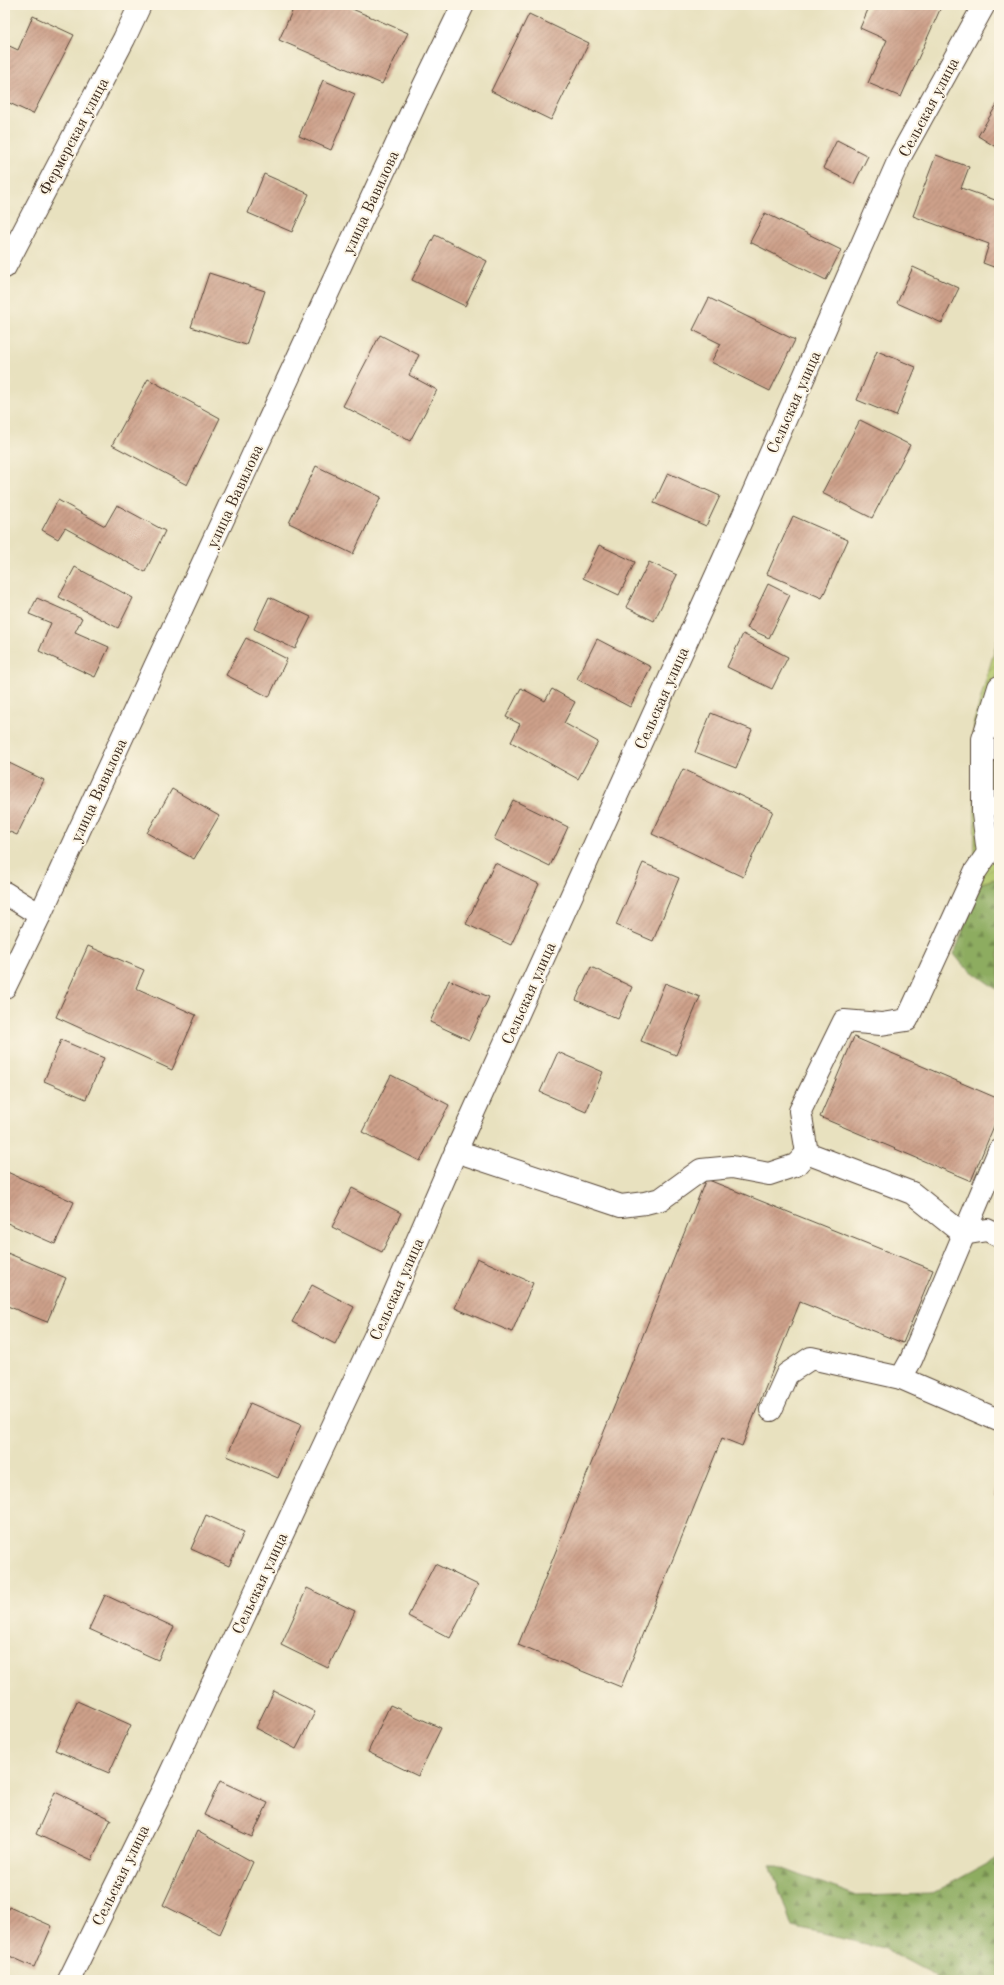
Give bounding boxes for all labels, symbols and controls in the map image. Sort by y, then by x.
street label: Сельская улица [897,55,963,160]
street label: Фермерская улица [37,75,113,198]
street label: улица Вавилова [341,149,403,257]
street label: Сельская улица [765,349,825,456]
street label: улица Вавилова [205,443,267,551]
street label: Сельская улица [633,645,693,752]
street label: улица Вавилова [69,737,131,845]
street label: Сельская улица [500,940,560,1047]
street label: Сельская улица [368,1236,428,1343]
street label: Сельская улица [230,1530,291,1637]
street label: Сельская улица [90,1823,153,1929]

